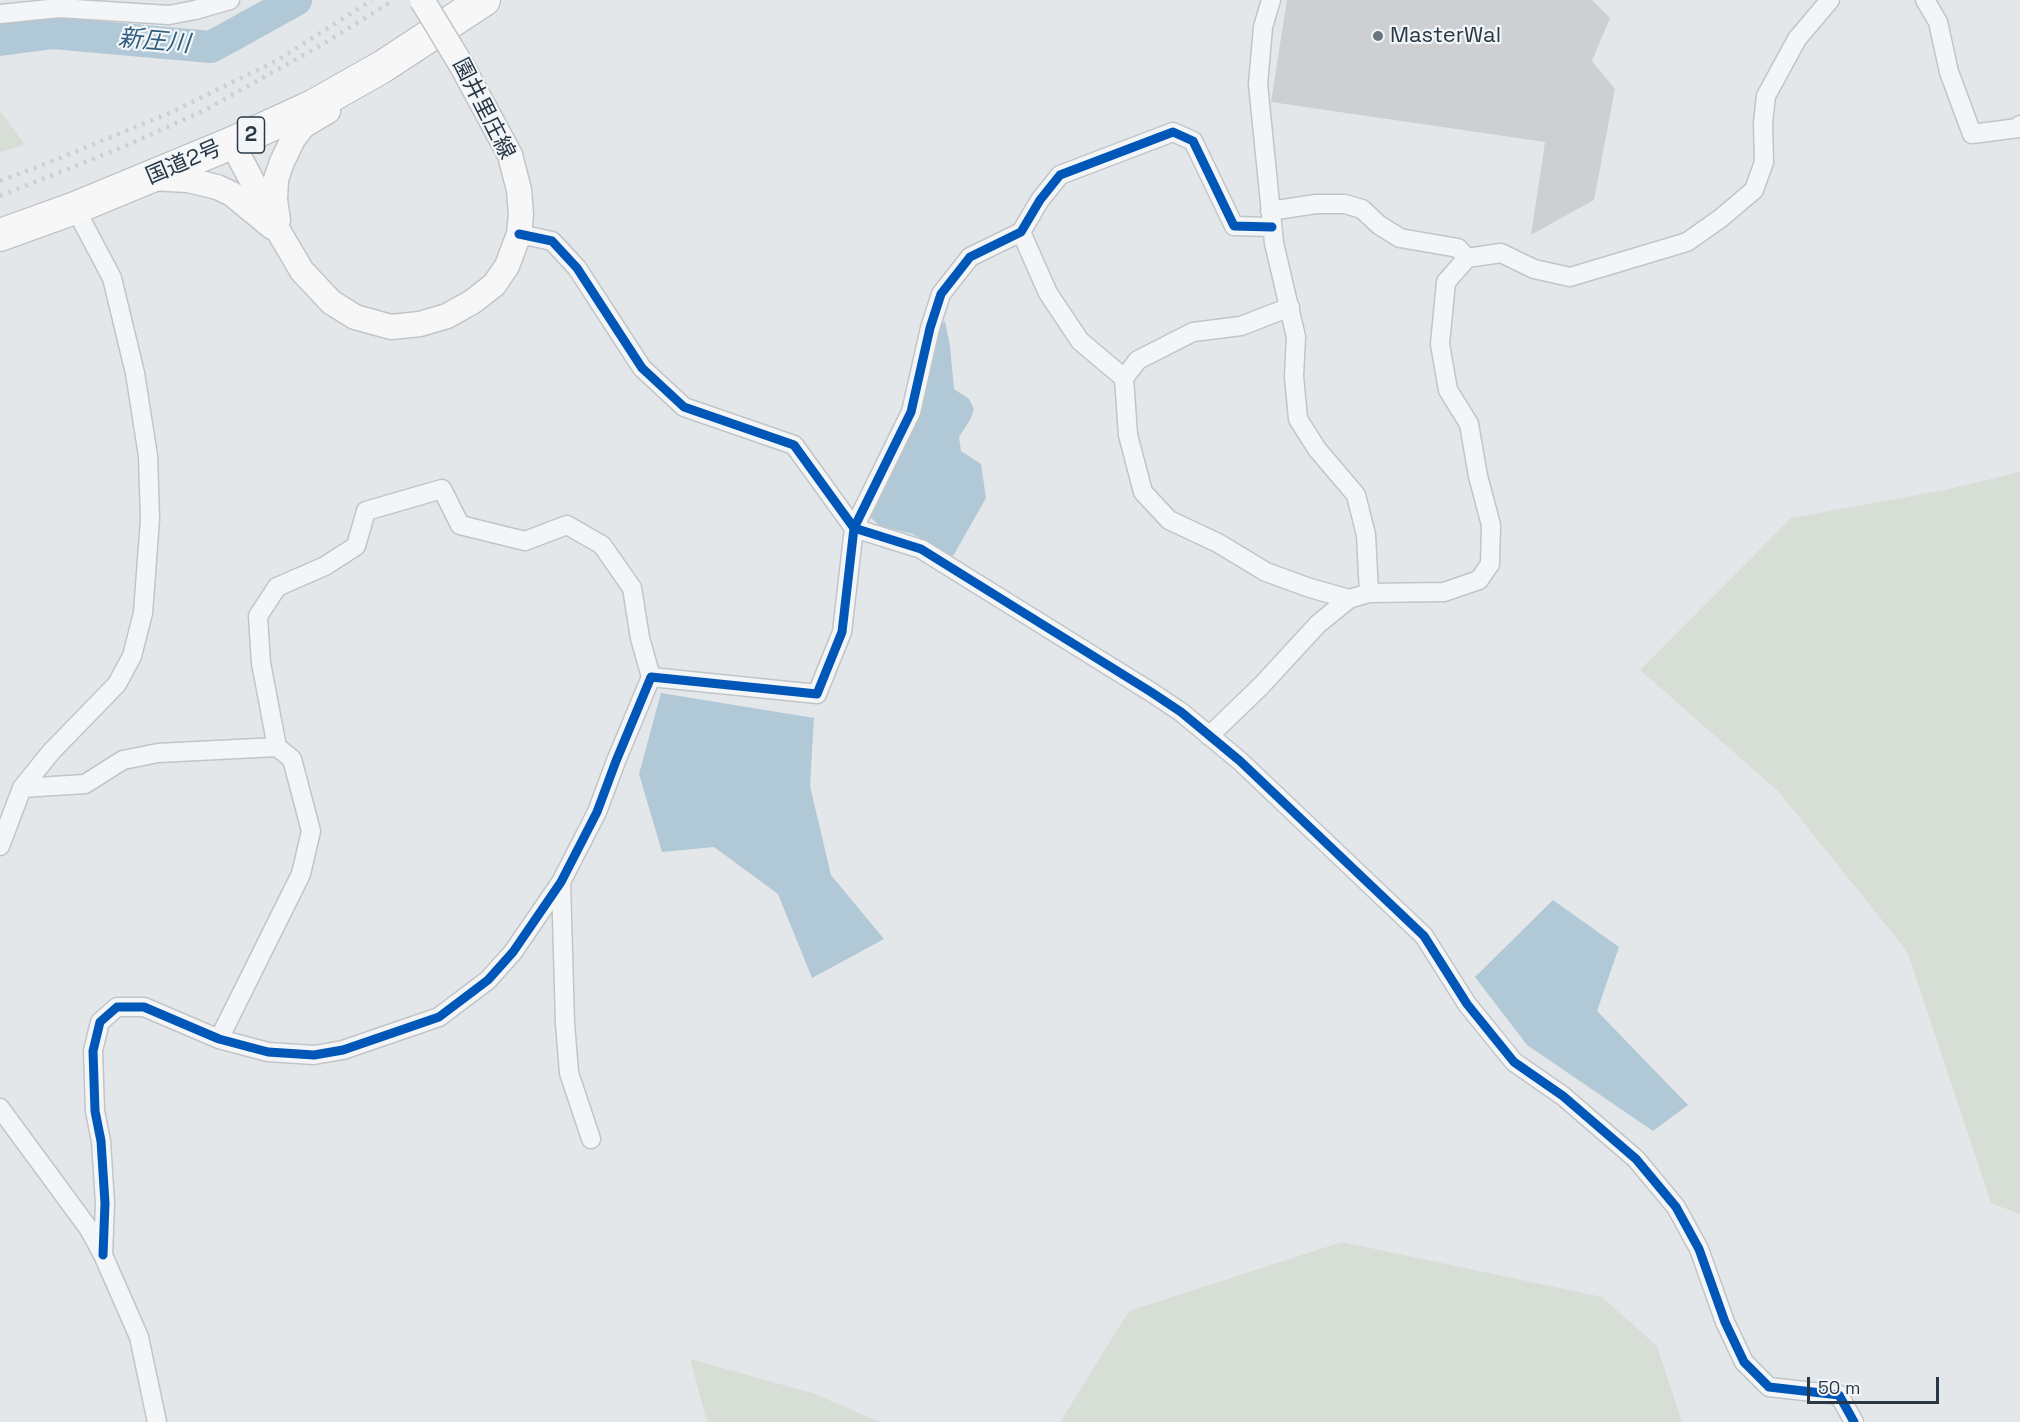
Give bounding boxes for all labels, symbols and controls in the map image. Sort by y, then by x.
place label: MasterWal [1390,23,1501,49]
water label: 新圧川 [117,25,191,59]
marker: MasterWal [1371,29,1385,43]
street label: 園井里庄線 [446,54,520,164]
road number: 2 [238,117,264,153]
street label: 国道2号 [142,135,226,191]
scale bar [1810,1365,1942,1403]
text: 50 m [1818,1376,1860,1399]

